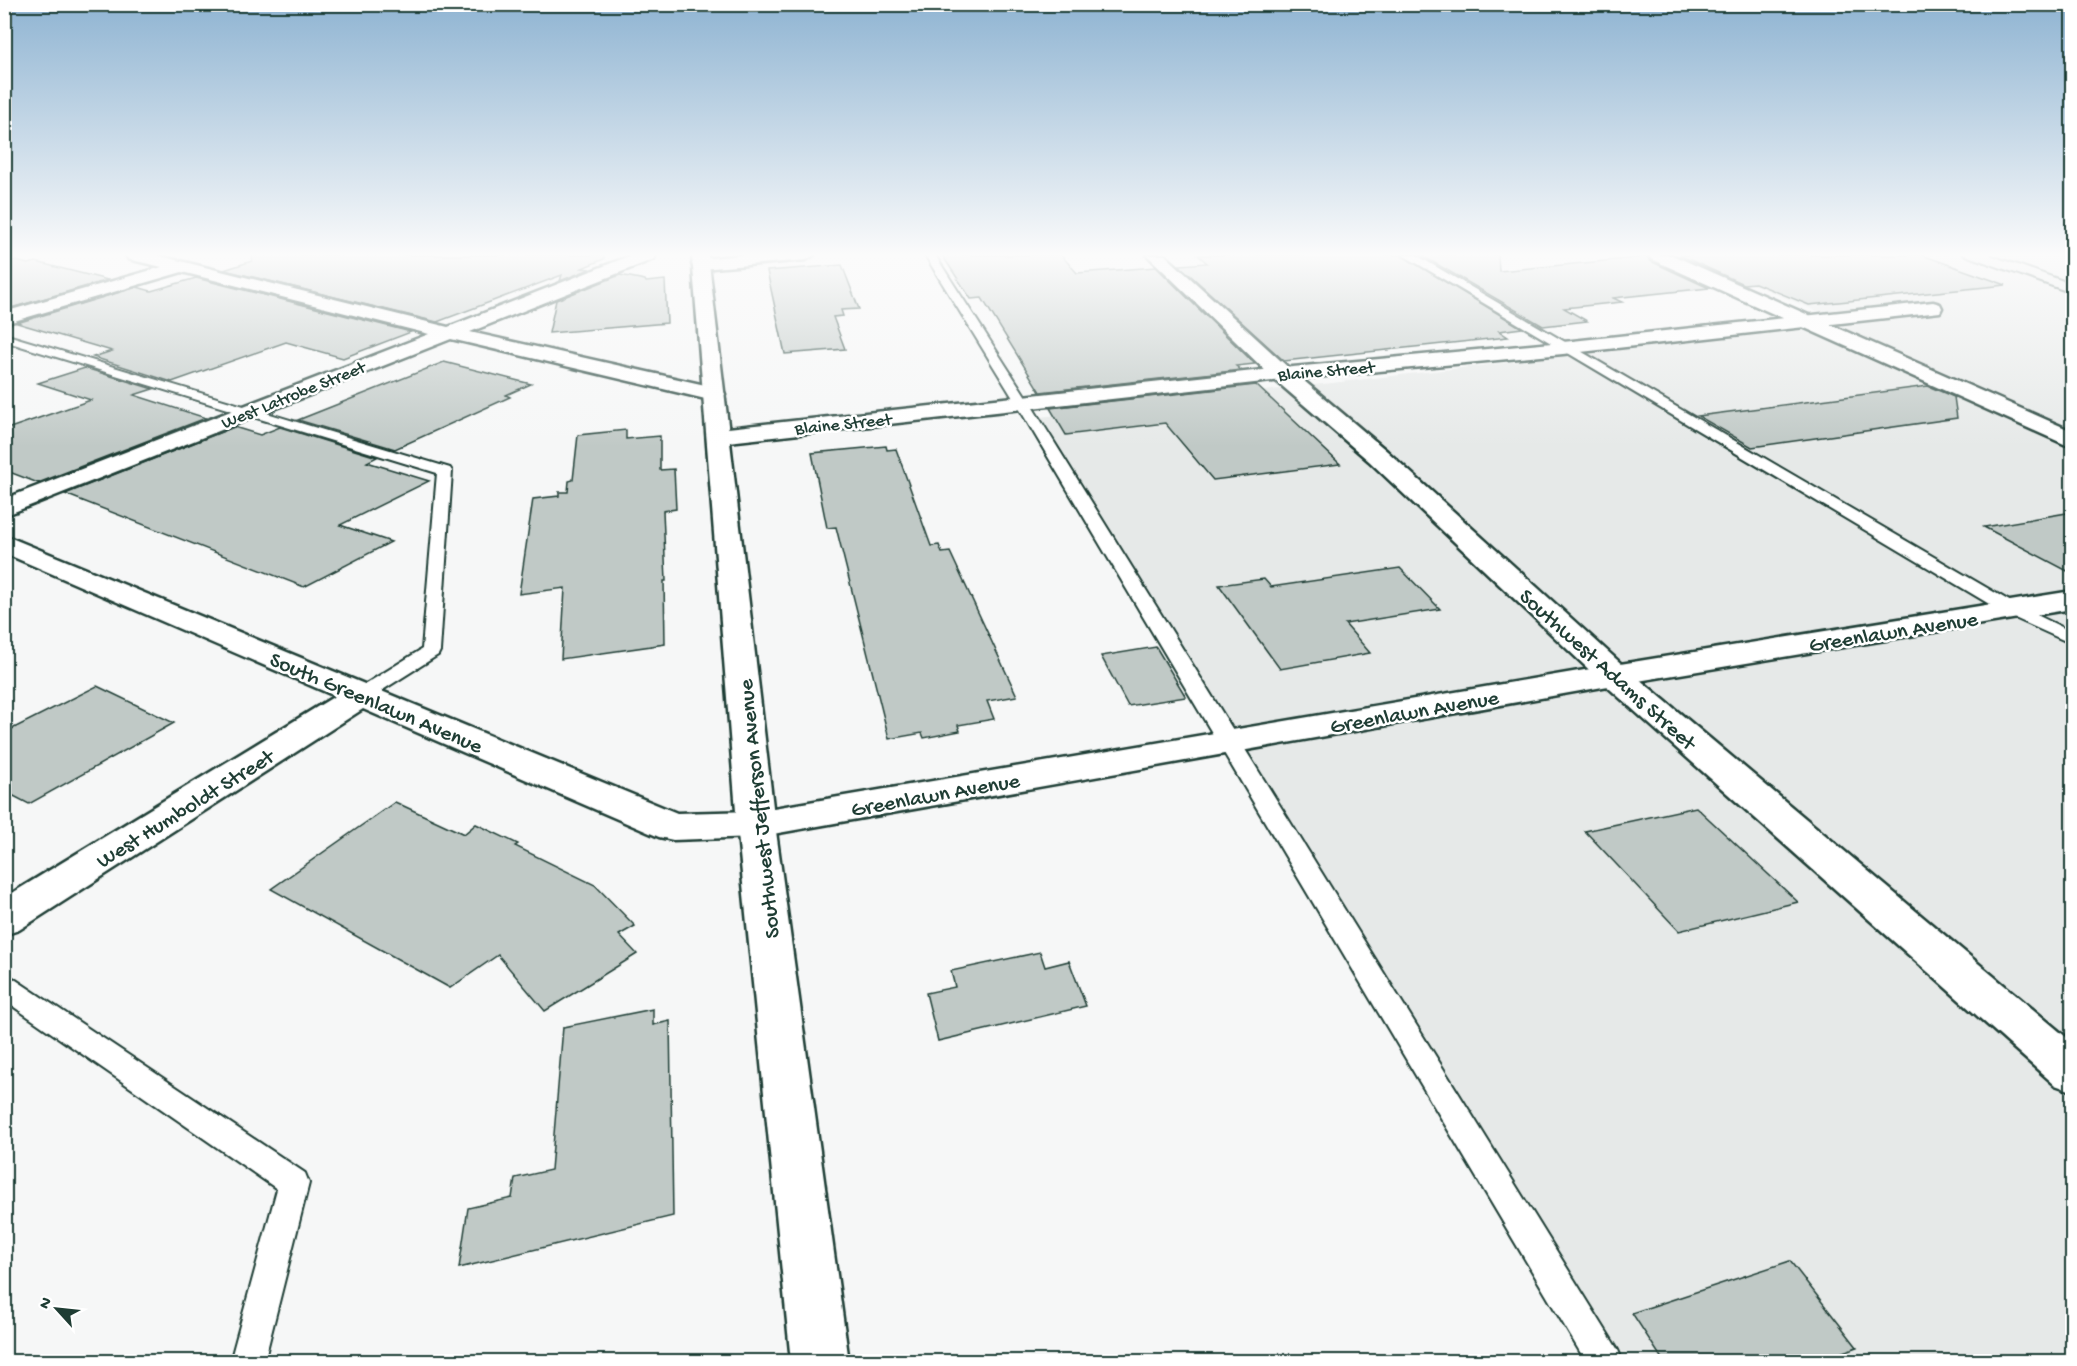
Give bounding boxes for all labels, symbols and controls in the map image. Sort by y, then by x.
street label: West Latrobe Street [219,357,371,435]
street label: Blaine Street [1276,358,1377,387]
street label: Blaine Street [793,410,894,441]
street label: Southwest Adams Street [1512,585,1702,759]
street label: Greenlawn Avenue [1807,608,1981,660]
street label: South Greenlawn Avenue [265,648,486,762]
street label: Southwest Jefferson Avenue [734,677,788,939]
street label: Greenlawn Avenue [1328,686,1502,742]
street label: West Humboldt Street [93,744,281,876]
street label: Greenlawn Avenue [849,769,1023,825]
north arrow [27,1279,87,1339]
text: N [36,1294,58,1313]

